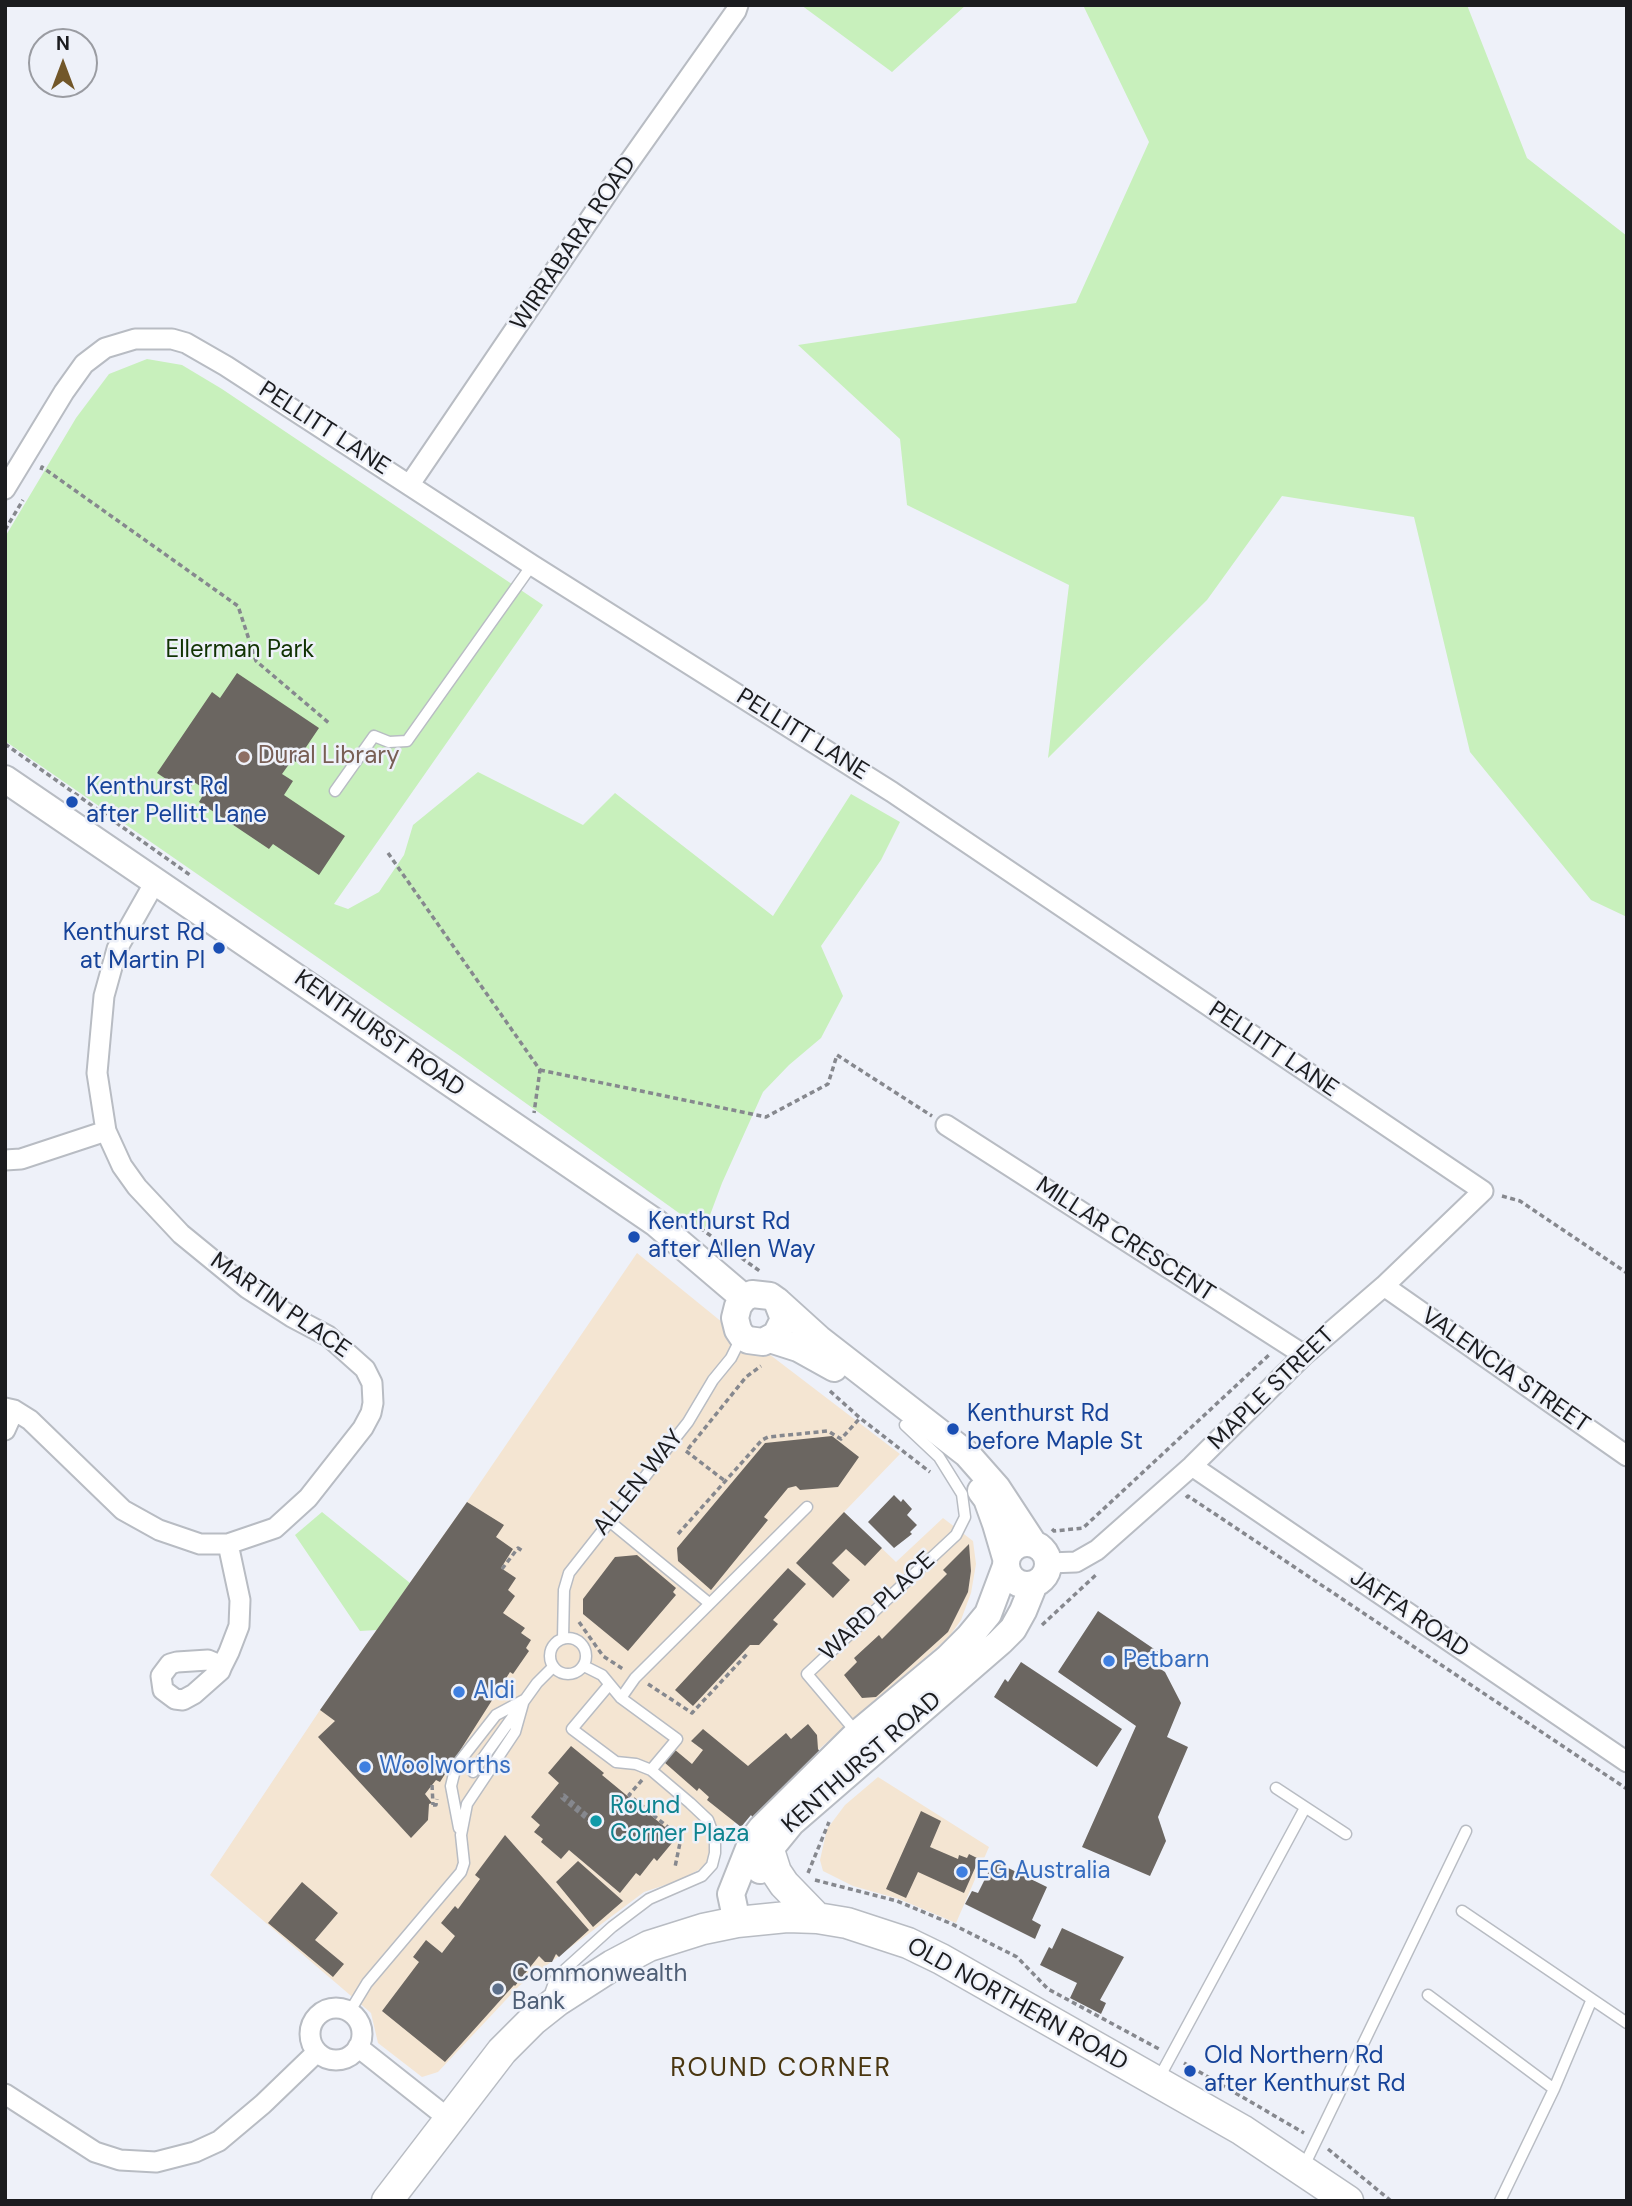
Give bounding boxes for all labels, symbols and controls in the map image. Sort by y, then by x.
north arrow [28,28,98,98]
text: N [56,31,70,56]
street label: WIRRABARA ROAD [505,151,643,337]
street label: PELLITT LANE [253,376,395,482]
park label: Ellerman Park [166,637,314,665]
street label: PELLITT LANE [731,683,873,787]
place label: Dural Library [258,743,400,771]
marker: Dural Library [236,749,252,765]
place label: Kenthurst Rd after Pellitt Lane [86,774,267,830]
marker: Kenthurst Rd after Pellitt Lane [64,794,80,810]
place label: Kenthurst Rd at Martin Pl [63,920,205,976]
marker: Kenthurst Rd at Martin Pl [211,940,227,956]
street label: KENTHURST ROAD [288,964,470,1104]
street label: PELLITT LANE [1203,996,1343,1104]
street label: MILLAR CRESCENT [1030,1171,1220,1309]
place label: Kenthurst Rd after Allen Way [648,1209,816,1265]
marker: Kenthurst Rd after Allen Way [626,1229,642,1245]
street label: MARTIN PLACE [204,1247,356,1365]
street label: VALENCIA STREET [1415,1302,1595,1440]
street label: MAPLE STREET [1203,1322,1341,1456]
place label: Kenthurst Rd before Maple St [967,1401,1143,1457]
marker: Kenthurst Rd before Maple St [945,1421,961,1437]
street label: ALLEN WAY [588,1424,690,1542]
street label: WARD PLACE [814,1546,942,1668]
street label: JAFFA ROAD [1344,1564,1474,1664]
place label: Petbarn [1123,1647,1210,1675]
marker: Petbarn [1101,1653,1117,1669]
place label: Aldi [473,1678,515,1706]
marker: Aldi [451,1684,467,1700]
street label: KENTHURST ROAD [777,1686,947,1840]
place label: Woolworths [379,1753,511,1781]
marker: Woolworths [357,1759,373,1775]
place label: Round Corner Plaza [610,1793,749,1849]
marker: Round Corner Plaza [588,1813,604,1829]
place label: EG Australia [976,1858,1111,1886]
marker: EG Australia [954,1864,970,1880]
street label: OLD NORTHERN ROAD [901,1932,1133,2078]
place label: Commonwealth Bank [512,1961,687,2017]
marker: Commonwealth Bank [490,1981,506,1997]
place label: Old Northern Rd after Kenthurst Rd [1204,2043,1406,2099]
district label: ROUND CORNER [672,2053,890,2085]
marker: Old Northern Rd after Kenthurst Rd [1182,2063,1198,2079]

